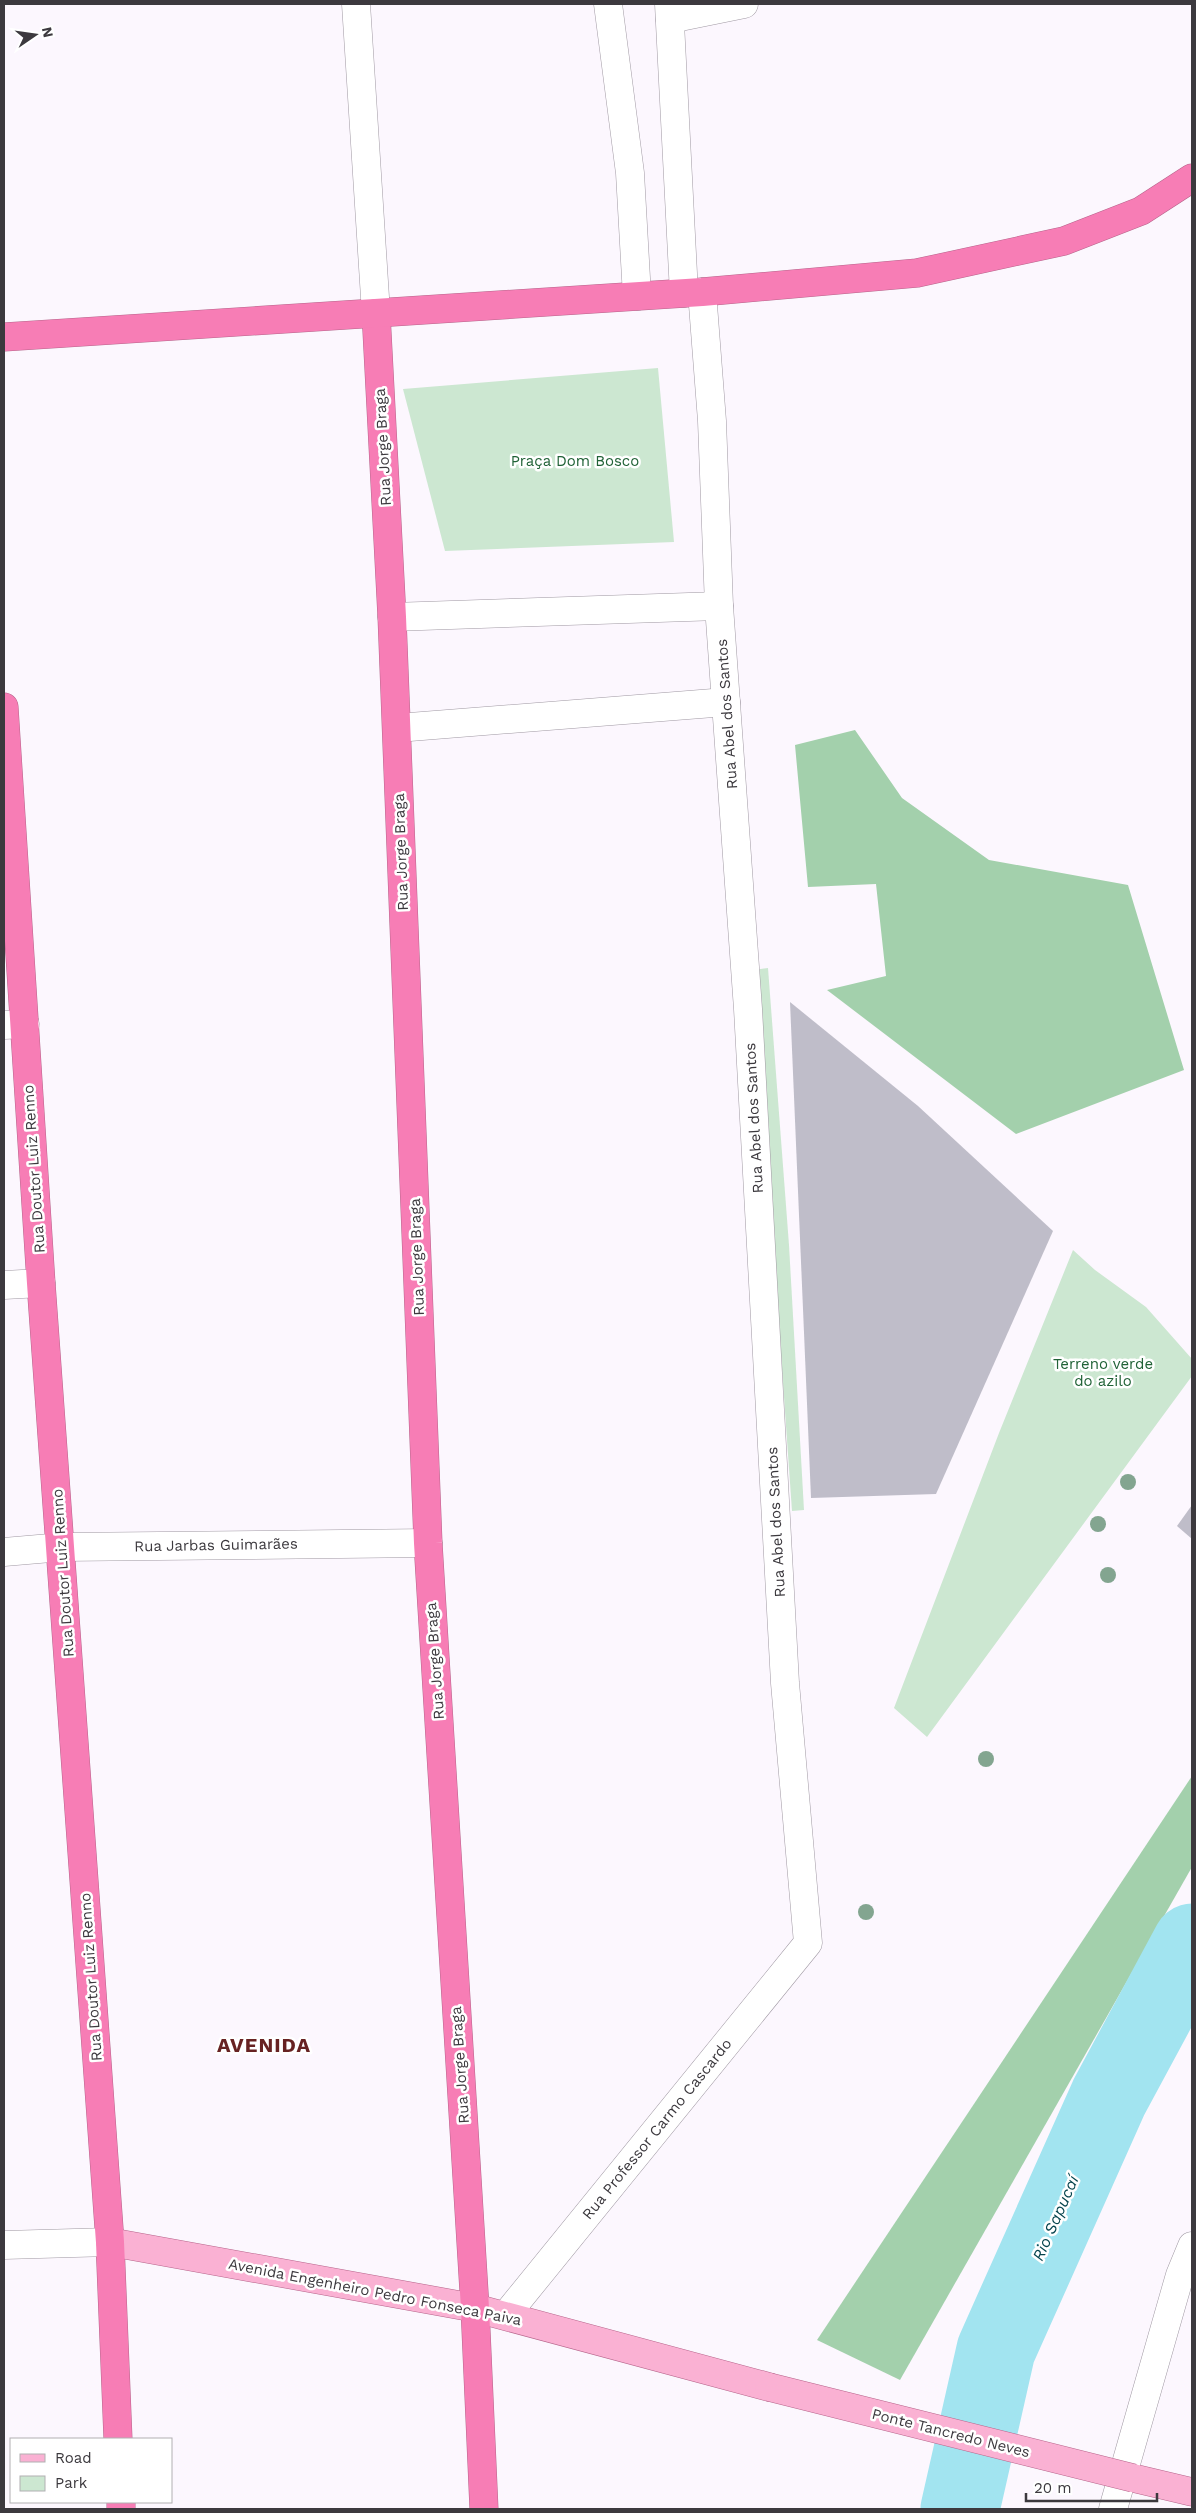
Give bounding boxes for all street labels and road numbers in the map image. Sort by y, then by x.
street label: Rua Jorge Braga [371,387,395,506]
street label: Rua Abel dos Santos [713,638,741,790]
street label: Rua Jorge Braga [390,792,412,911]
street label: Rua Abel dos Santos [741,1042,767,1194]
street label: Rua Doutor Luiz Renno [19,1084,49,1254]
street label: Rua Jorge Braga [406,1197,428,1316]
street label: Rua Abel dos Santos [763,1446,789,1598]
street label: Rua Doutor Luiz Renno [48,1488,78,1658]
street label: Rua Jarbas Guimarães [134,1535,298,1555]
street label: Rua Jorge Braga [422,1601,448,1720]
street label: Rua Doutor Luiz Renno [76,1892,106,2062]
street label: Rua Jorge Braga [447,2005,473,2124]
street label: Rua Professor Carmo Cascardo [578,2035,736,2223]
street label: Avenida Engenheiro Pedro Fonseca Paiva [227,2255,524,2329]
street label: Ponte Tancredo Neves [870,2405,1032,2461]

